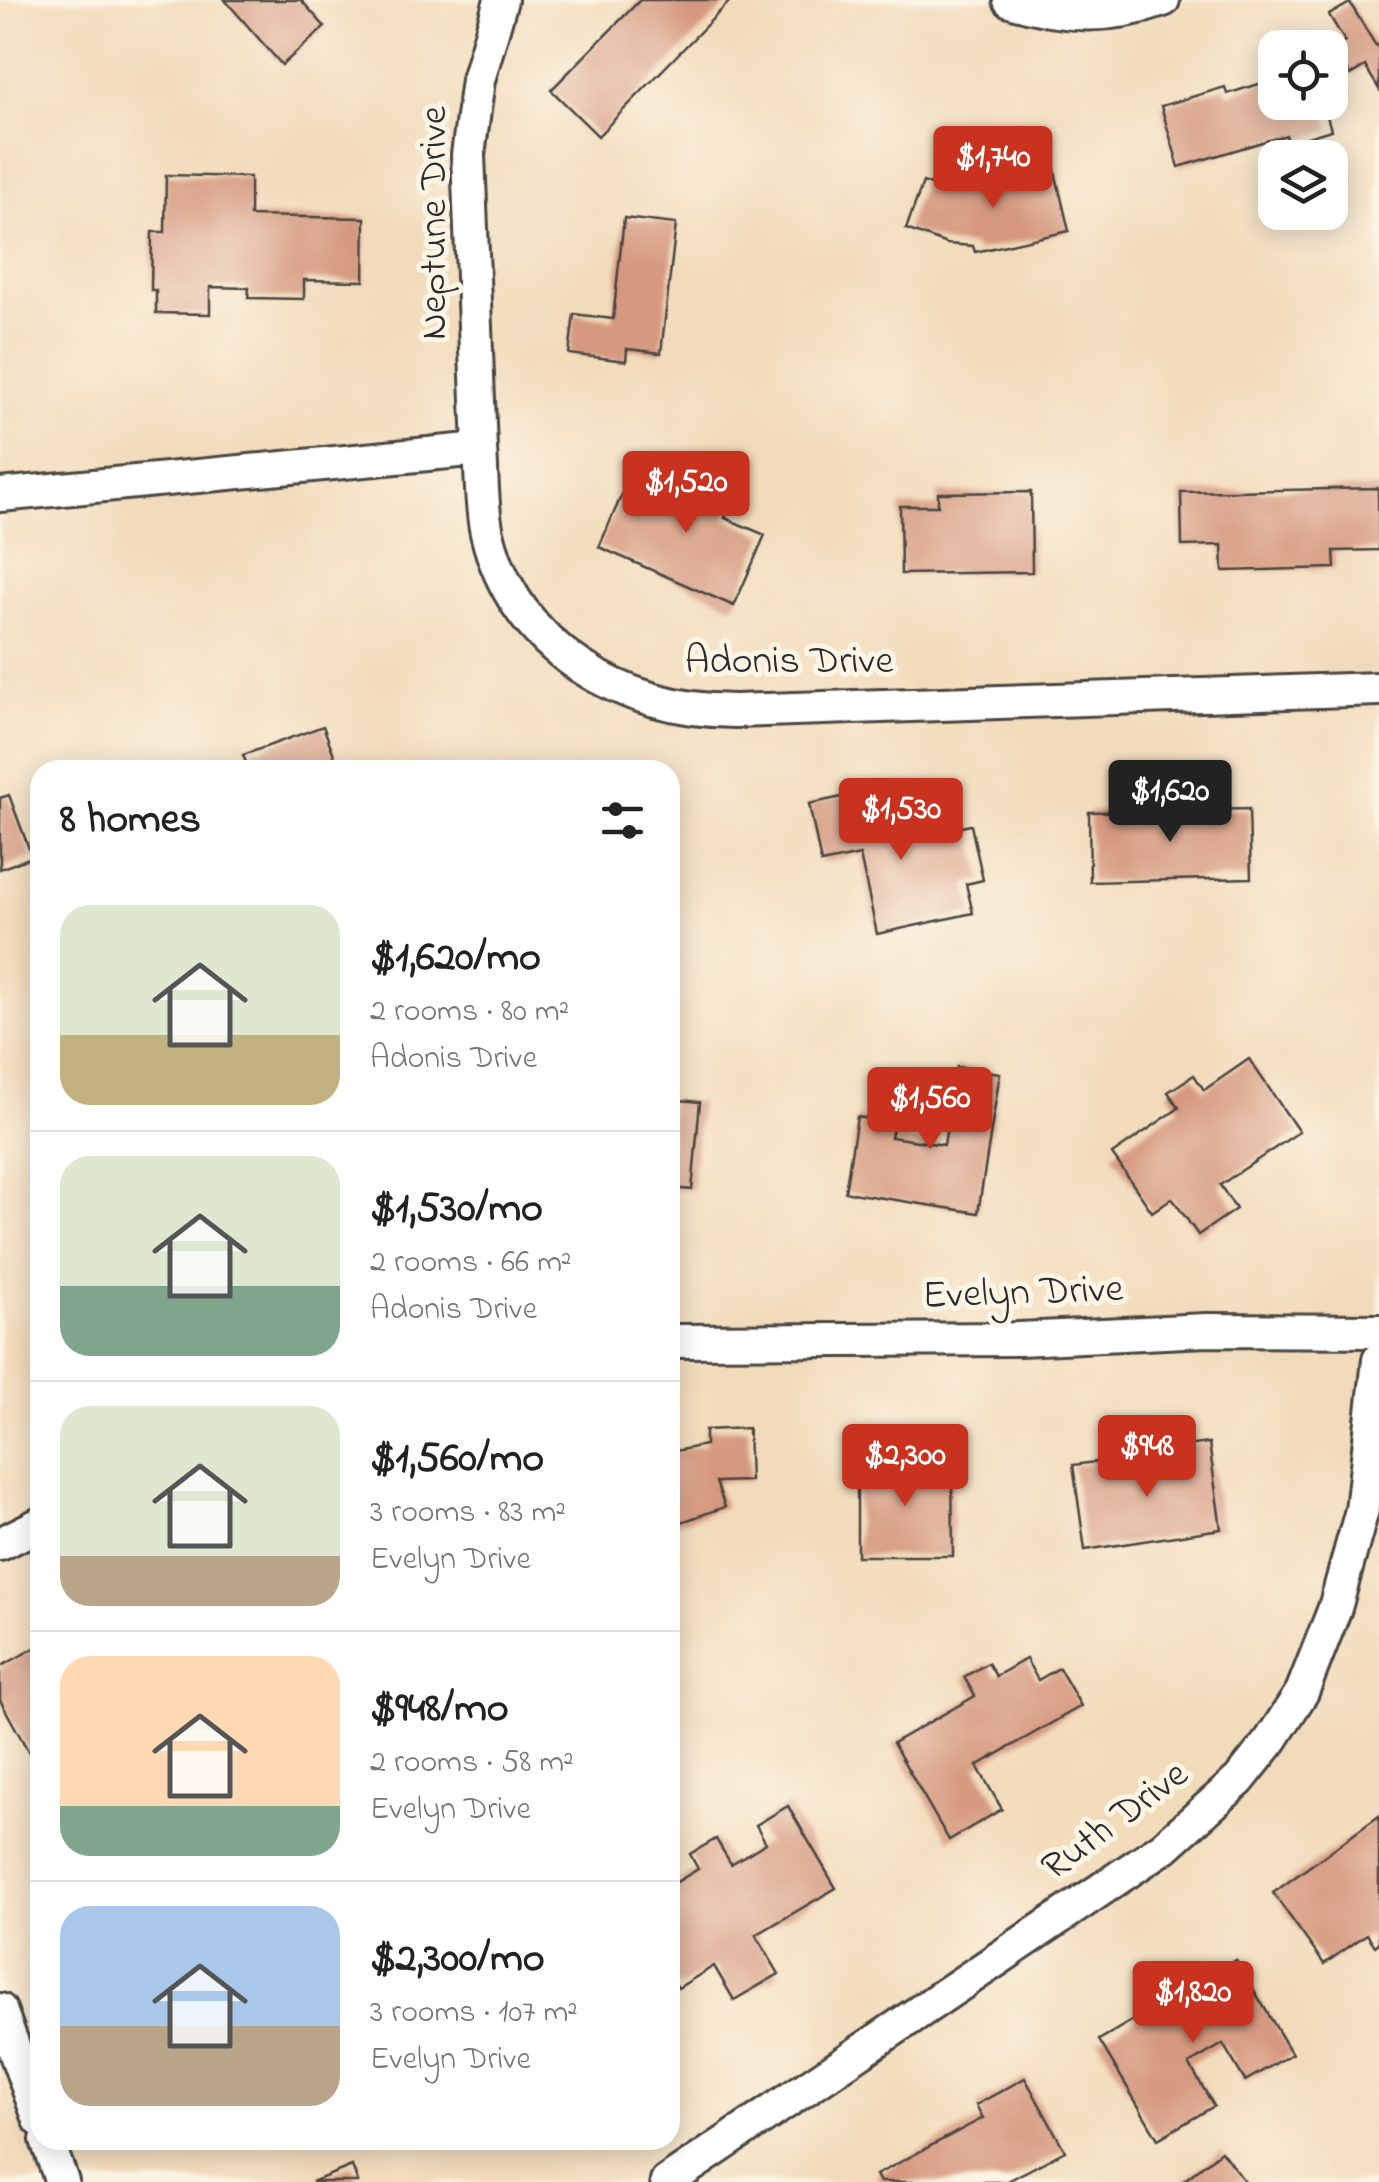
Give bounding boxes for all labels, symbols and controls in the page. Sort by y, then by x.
map controls [1258,30,1348,230]
button: locate [1258,30,1348,120]
street label: Neptune Drive [406,106,465,340]
pin: $1,740 [912,126,1074,211]
text: $1,740 [955,135,1031,182]
button: layers [1258,140,1348,230]
pin: $1,520 [605,451,767,536]
text: $1,520 [644,460,728,507]
street label: Adonis Drive [685,633,893,692]
pin: $1,620 [1089,760,1251,845]
text: $1,620 [1131,769,1209,816]
pin: $1,530 [820,778,982,863]
text: $1,530 [861,787,941,834]
text: 8 homes [60,790,201,851]
icon: filters [595,793,650,848]
text: $1,620/mo [370,928,541,989]
icon: home [140,945,260,1065]
text: 2 rooms · 80 m² [370,989,569,1036]
text: Adonis Drive [370,1036,537,1083]
pin: $1,560 [849,1067,1011,1152]
text: $1,560 [889,1076,971,1123]
text: $1,530/mo [370,1179,543,1240]
icon: home [140,1196,260,1316]
text: 2 rooms · 66 m² [370,1240,572,1287]
street label: Evelyn Drive [922,1261,1125,1327]
text: Adonis Drive [370,1287,537,1334]
pin: $948 [1088,1415,1206,1500]
pin: $2,300 [824,1424,986,1509]
text: $948 [1120,1424,1174,1471]
text: $1,560/mo [370,1429,544,1490]
text: $2,300 [864,1433,946,1480]
icon: home [140,1446,260,1566]
text: 3 rooms · 83 m² [370,1490,566,1537]
text: Evelyn Drive [370,1537,531,1584]
text: $948/mo [370,1679,509,1740]
icon: home [140,1696,260,1816]
text: 2 rooms · 58 m² [370,1740,574,1787]
street label: Ruth Drive [1030,1747,1202,1897]
text: Evelyn Drive [370,1787,531,1834]
text: $2,300/mo [370,1929,545,1990]
icon: home [140,1946,260,2066]
pin: $1,820 [1112,1961,1274,2046]
text: $1,820 [1155,1970,1231,2017]
text: 3 rooms · 107 m² [370,1990,578,2037]
text: Evelyn Drive [370,2037,531,2084]

